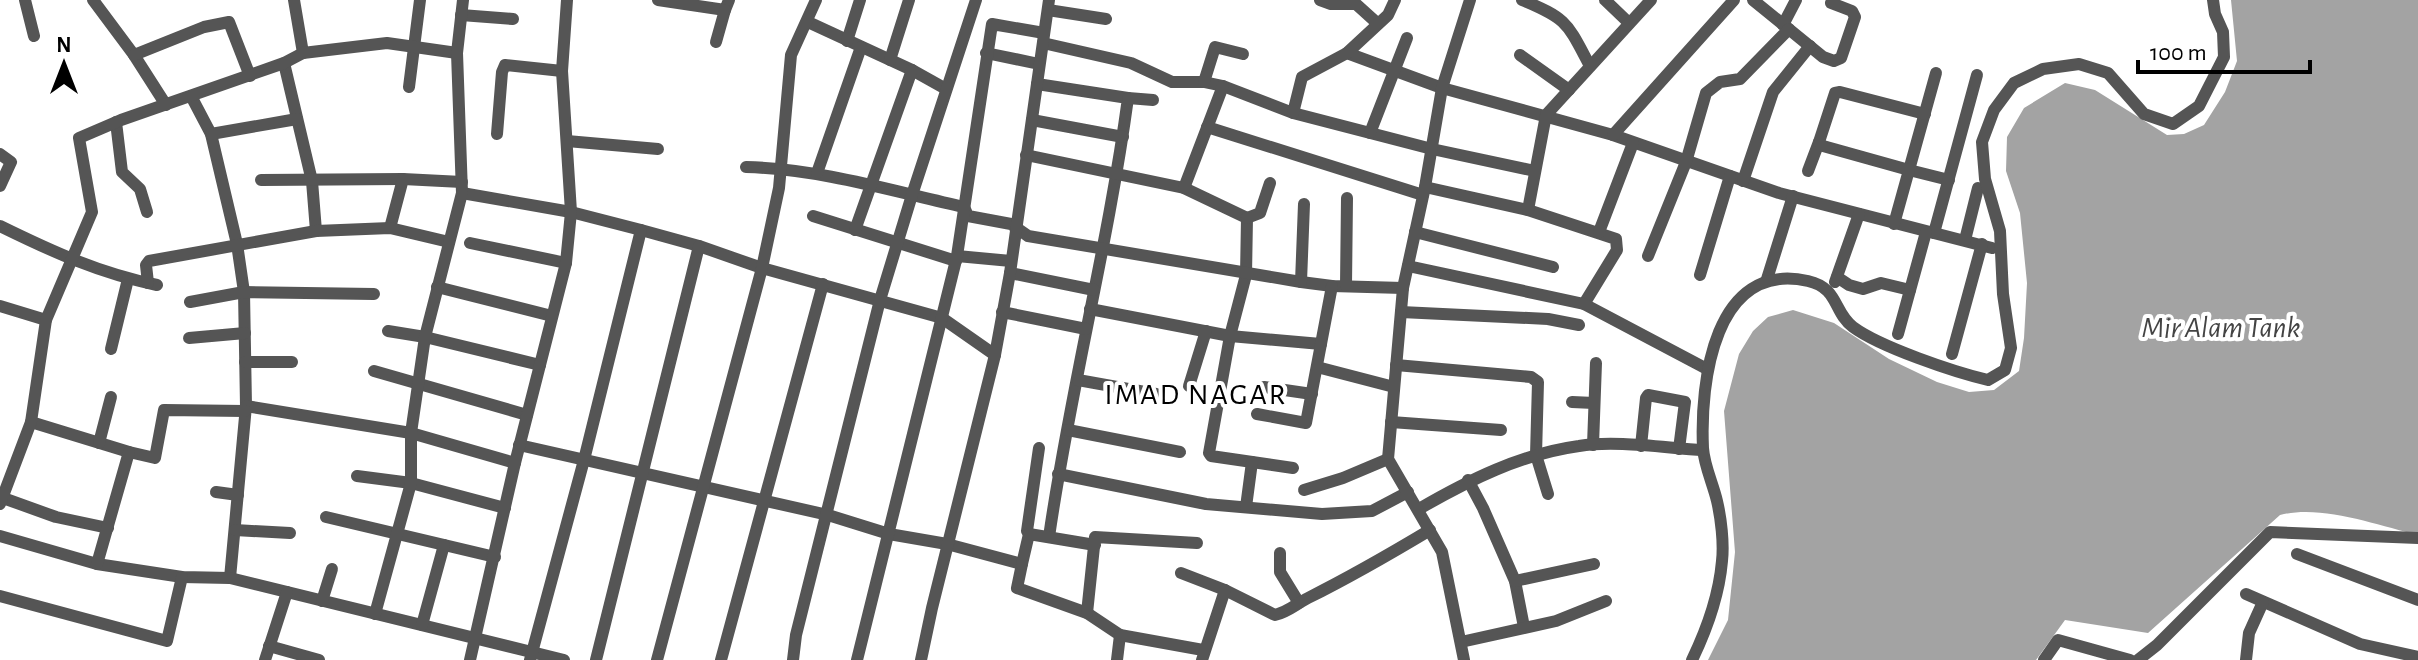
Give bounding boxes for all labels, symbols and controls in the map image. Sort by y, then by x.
north arrow [24,24,104,104]
scale bar [2138,24,2310,74]
text: N [56,34,72,56]
text: 100 m [2150,41,2207,65]
water label: Mir Alam Tank [2142,313,2301,343]
district label: IMAD NAGAR [1105,380,1287,410]

